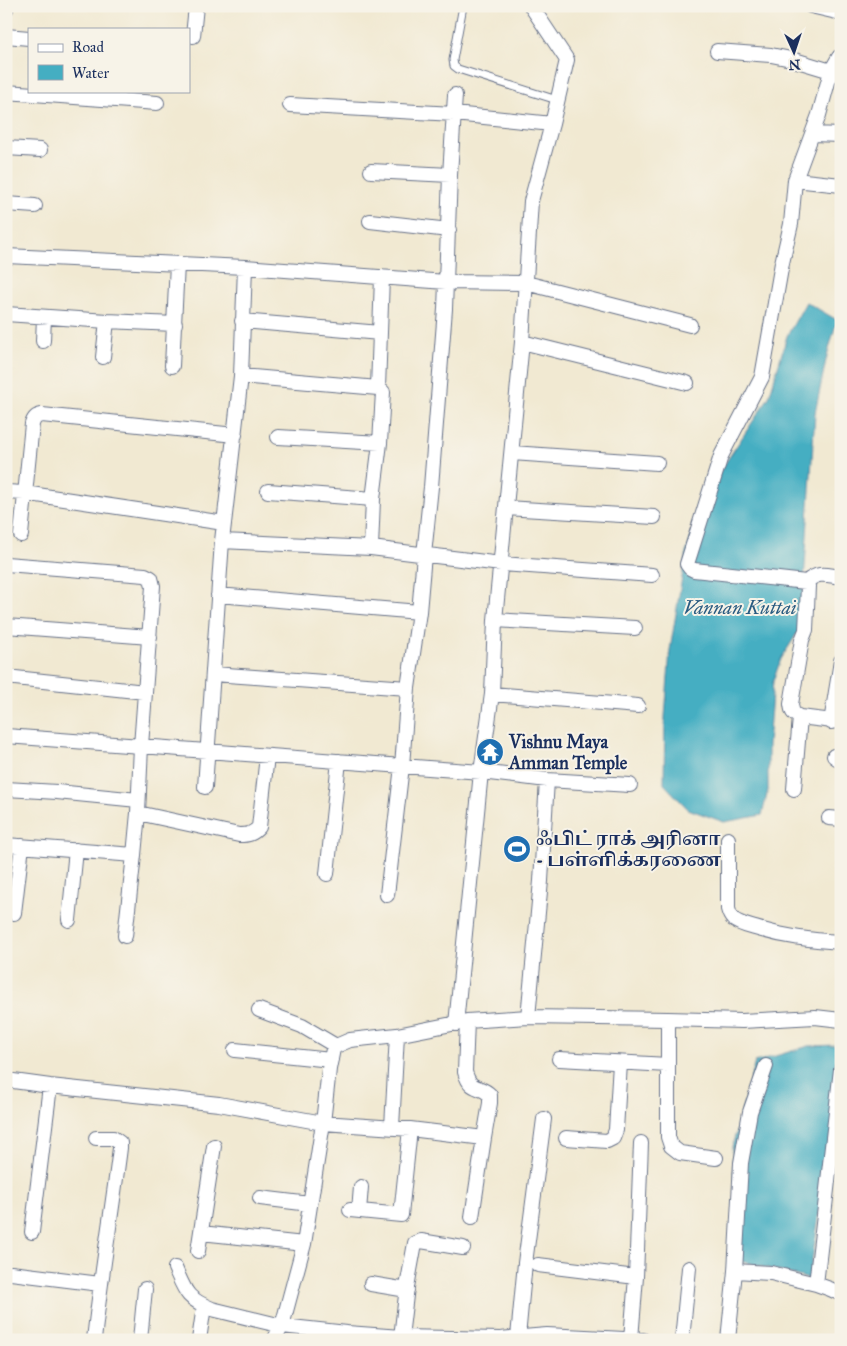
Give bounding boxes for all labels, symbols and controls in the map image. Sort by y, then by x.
legend [28,28,190,92]
north arrow [770,28,820,78]
text: Road [72,38,104,56]
text: N [788,56,801,73]
text: Water [72,64,109,82]
water label: Vannan Kuttai [684,596,797,619]
place label: Vishnu Maya Amman Temple [508,731,628,775]
temple icon: Vishnu Maya Amman Temple [475,737,505,767]
place label: ஃபிட் ராக் அரினா - பள்ளிக்கரணை [536,828,722,872]
sports icon: ஃபிட் ராக் அரினா - பள்ளிக்கரணை [502,834,532,864]

